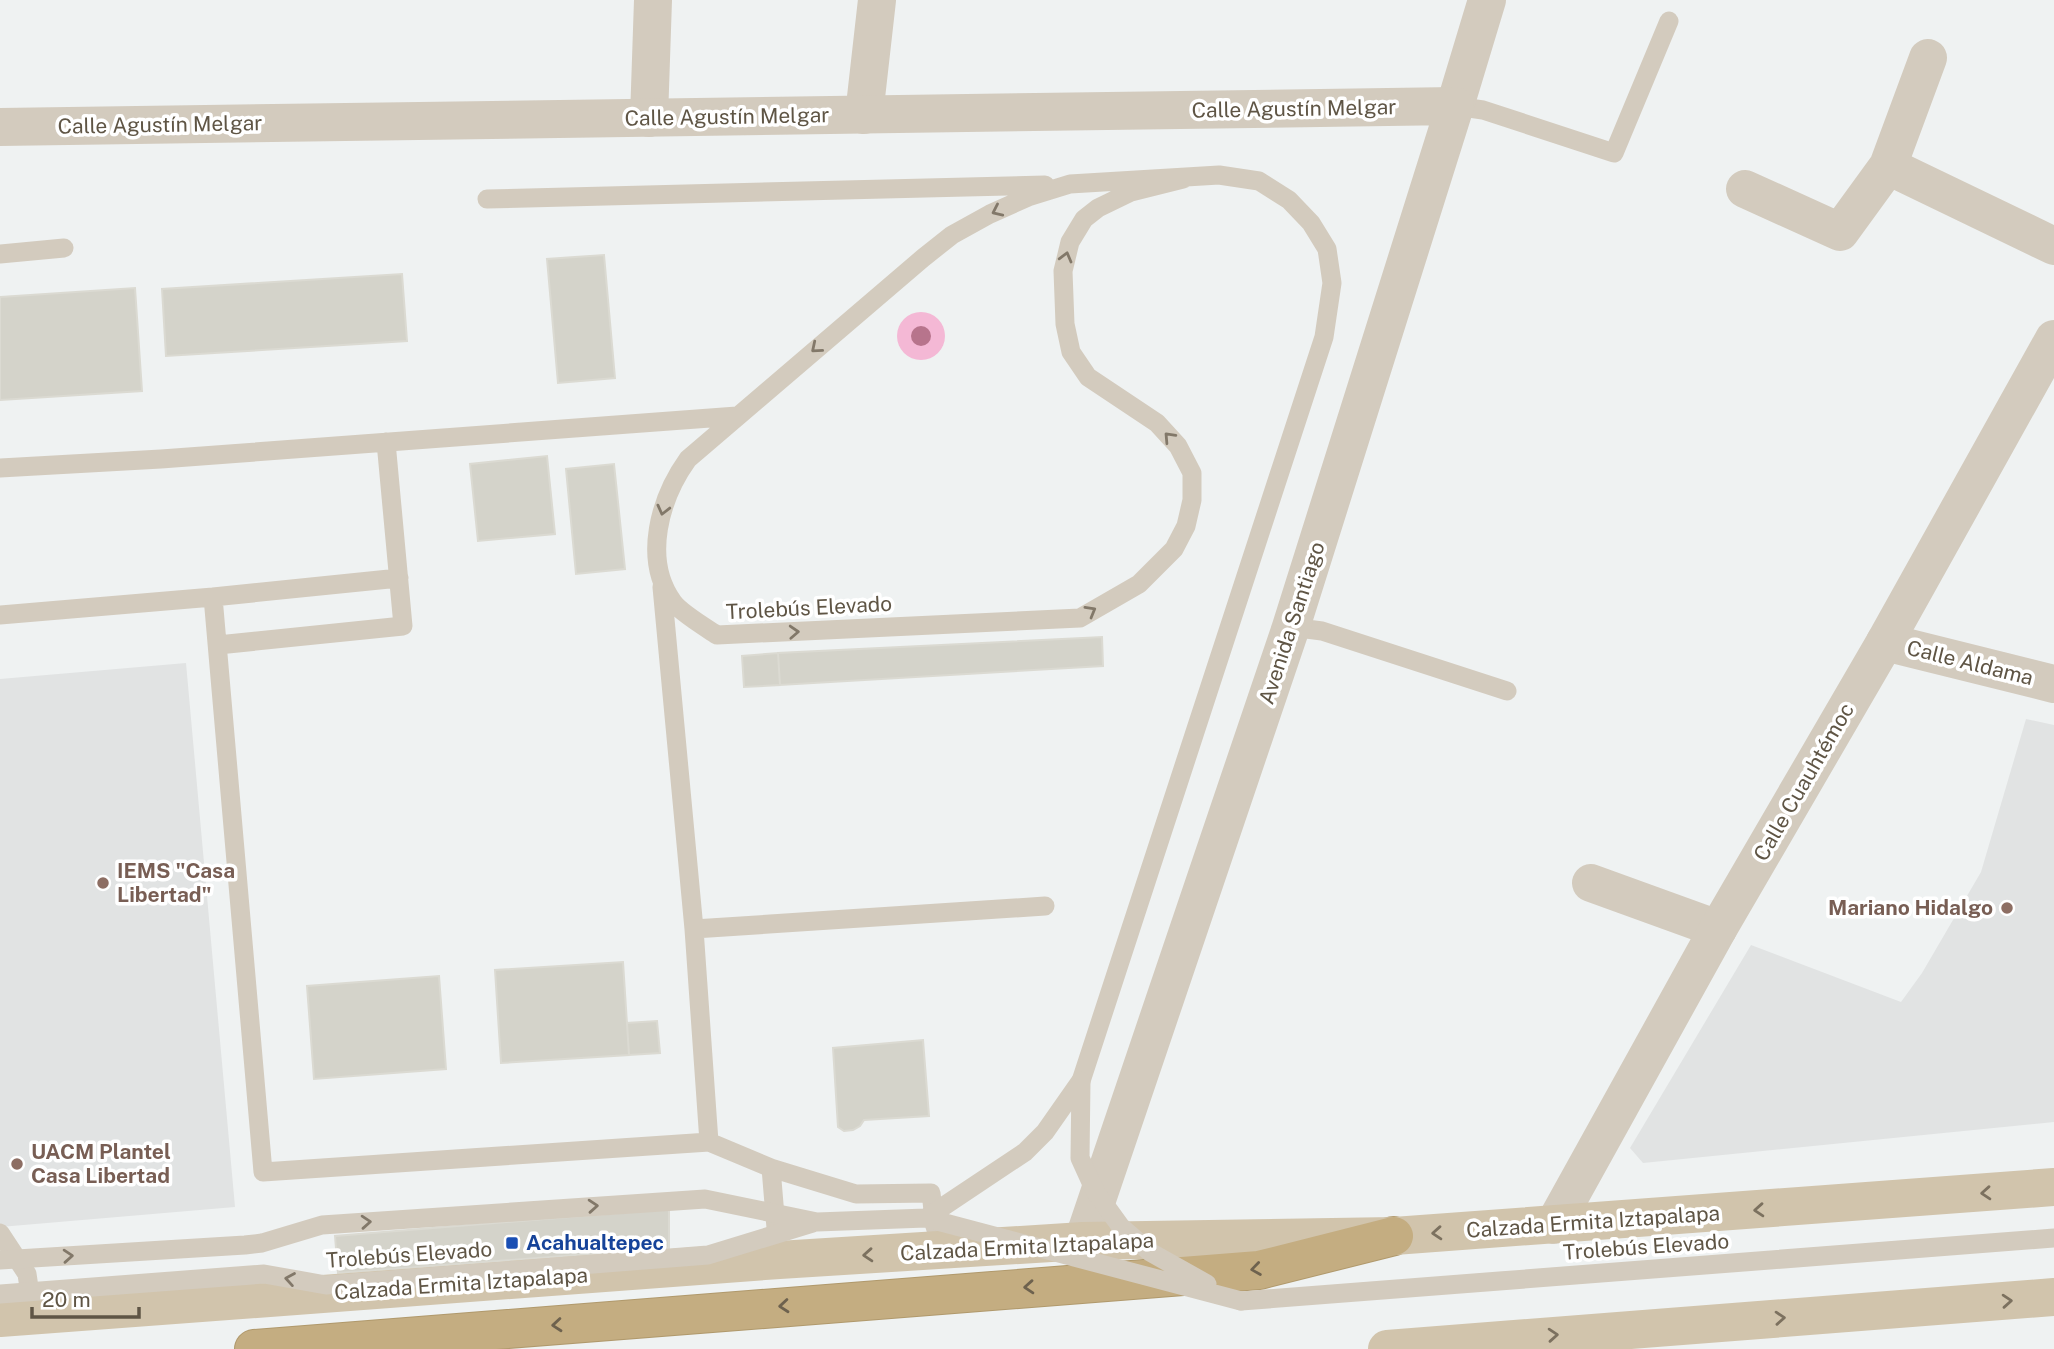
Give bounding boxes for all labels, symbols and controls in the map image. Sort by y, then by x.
street label: Calle Agustín Melgar [1191,94,1397,123]
street label: Calle Agustín Melgar [624,102,830,131]
street label: Calle Agustín Melgar [57,110,263,139]
one-way arrow [992,203,1004,217]
one-way arrow [1058,251,1073,263]
one-way arrow [812,340,825,352]
one-way arrow [1165,432,1178,445]
one-way arrow [656,504,671,516]
street label: Avenida Santiago [1253,538,1330,707]
street label: Trolebús Elevado [725,591,893,624]
one-way arrow [1084,607,1097,620]
one-way arrow [788,624,799,639]
street label: Calle Aldama [1904,635,2036,690]
street label: Calle Cuauhtémoc [1748,698,1859,865]
place label: IEMS "Casa Libertad" [117,858,235,907]
marker: IEMS "Casa Libertad" [95,875,111,891]
place label: Mariano Hidalgo [1828,895,1993,920]
marker: Mariano Hidalgo [1999,900,2015,916]
place label: UACM Plantel Casa Libertad [31,1139,171,1188]
marker: UACM Plantel Casa Libertad [9,1156,25,1172]
one-way arrow [1980,1185,1991,1200]
one-way arrow [588,1199,599,1214]
street label: Calzada Ermita Iztapalapa [1465,1200,1721,1243]
one-way arrow [1753,1202,1764,1217]
one-way arrow [361,1215,372,1230]
one-way arrow [1431,1226,1442,1241]
street label: Calzada Ermita Iztapalapa [899,1227,1155,1266]
street label: Trolebús Elevado [1562,1228,1730,1265]
place label: Acahualtepec [526,1230,664,1255]
marker: Acahualtepec [504,1235,520,1251]
street label: Trolebús Elevado [325,1236,493,1273]
one-way arrow [863,1248,874,1263]
one-way arrow [63,1249,74,1264]
street label: Calzada Ermita Iztapalapa [333,1262,589,1305]
one-way arrow [1250,1262,1262,1277]
one-way arrow [284,1272,296,1287]
scale bar [32,1276,138,1320]
one-way arrow [1024,1279,1035,1294]
text: 20 m [42,1287,91,1312]
one-way arrow [2002,1294,2013,1309]
one-way arrow [778,1298,789,1313]
one-way arrow [1775,1311,1786,1326]
one-way arrow [552,1317,563,1332]
one-way arrow [1548,1328,1559,1343]

